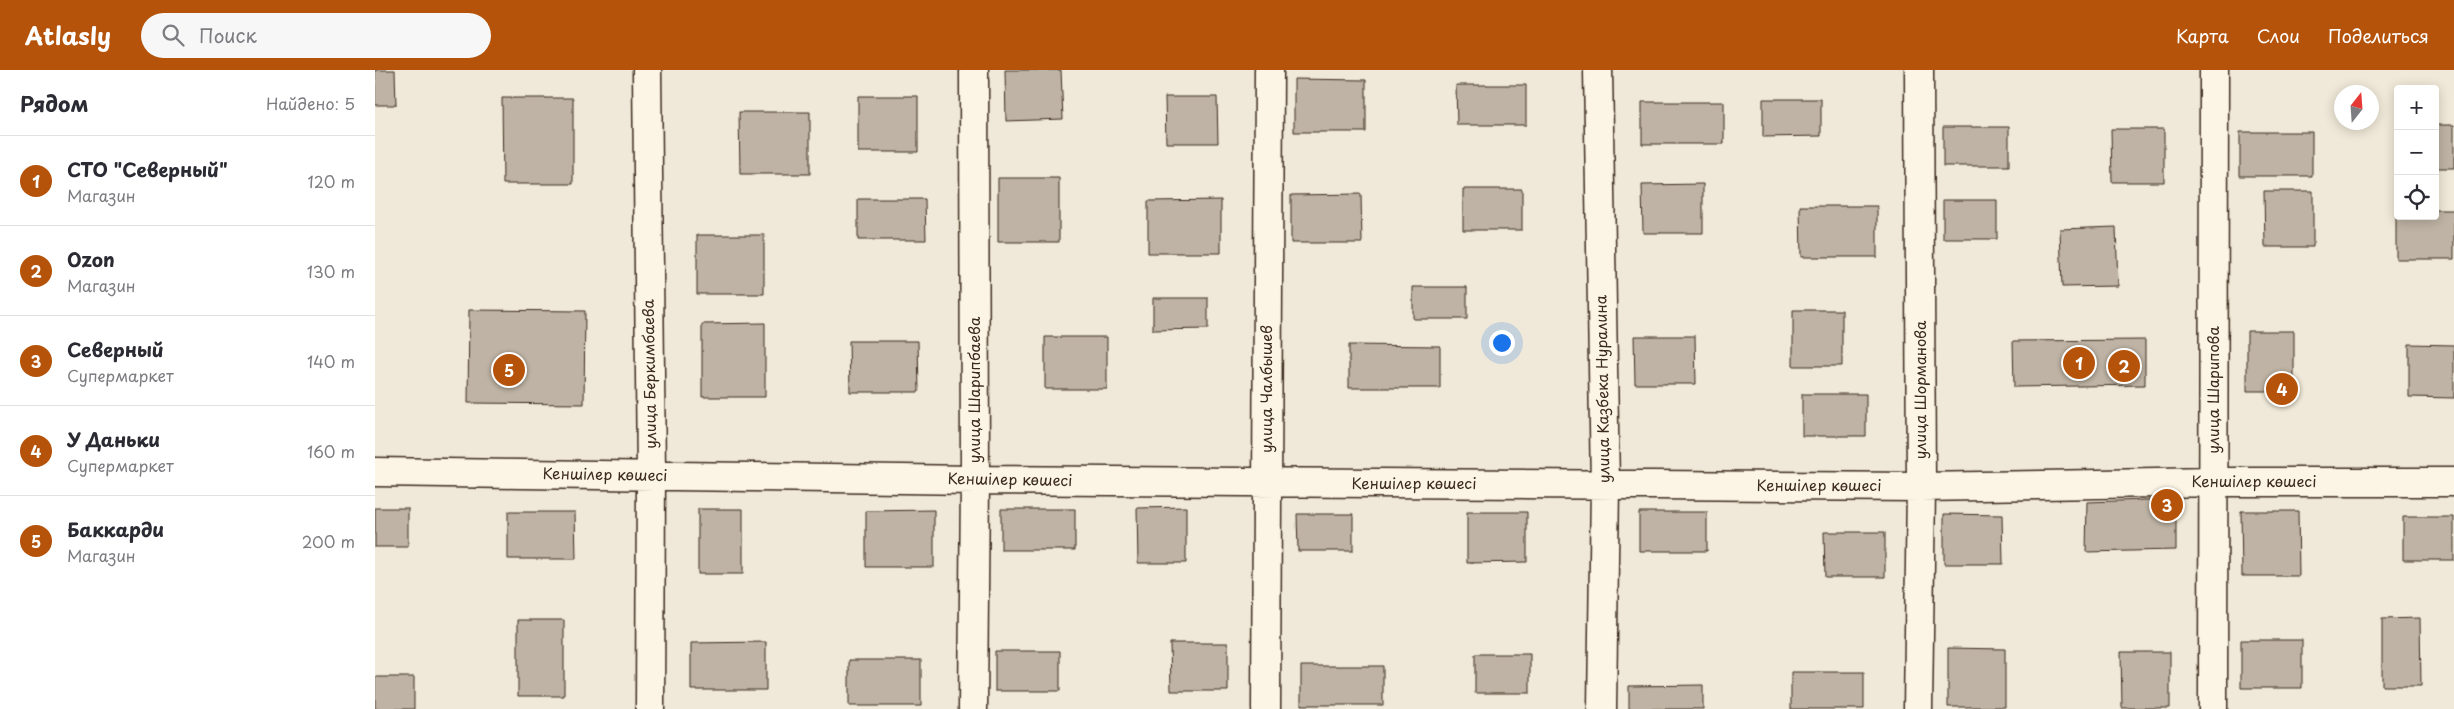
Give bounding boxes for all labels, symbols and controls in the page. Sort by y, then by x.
search box [141,13,491,58]
text: Atlasly [25,17,111,53]
icon: search [159,21,187,49]
text: Поиск [199,21,257,49]
text: Карта [2176,22,2229,49]
text: Слои [2257,22,2300,49]
text: Поделиться [2328,22,2429,49]
north arrow [2334,85,2379,130]
map controls [2394,85,2439,220]
button: + [2394,85,2439,130]
text: Рядом [20,87,88,119]
text: Найдено: 5 [266,91,355,115]
button: − [2394,130,2439,175]
text: СТО "Северный" [67,155,228,183]
text: 1 [32,169,40,193]
text: 120 m [308,169,355,193]
button: locate [2394,175,2439,220]
text: Магазин [67,183,136,207]
text: Ozon [67,245,115,273]
text: 2 [30,259,42,283]
text: 130 m [307,259,355,283]
text: Магазин [67,273,136,297]
street label: улица Казбека Нуралина [1588,294,1615,483]
street label: улица Беркимбаева [636,298,661,449]
street label: улица Шарипбаева [962,316,985,463]
street label: улица Шорманова [1908,320,1931,459]
street label: улица Чалбышев [1254,325,1277,453]
street label: улица Шарипова [2201,326,2224,454]
your location [1489,330,1515,356]
text: Северный [67,335,164,363]
pin: 1 [2063,344,2095,382]
pin: 2 [2108,347,2140,385]
text: 3 [31,349,41,373]
text: 140 m [307,349,355,373]
pin: 5 [493,351,525,389]
text: Супермаркет [67,363,174,387]
pin: 4 [2266,370,2298,408]
text: У Даньки [67,425,160,453]
text: 4 [31,439,41,463]
text: 160 m [307,439,355,463]
text: Супермаркет [67,453,174,477]
street label: Кеншілер көшесі [542,461,668,486]
street label: Кеншілер көшесі [947,466,1073,491]
street label: Кеншілер көшесі [2192,469,2316,492]
street label: Кеншілер көшесі [1352,471,1476,494]
street label: Кеншілер көшесі [1757,473,1881,496]
pin: 3 [2151,486,2183,524]
text: Баккарди [67,515,164,543]
text: 5 [31,529,41,553]
text: 200 m [302,529,355,553]
text: Магазин [67,543,136,567]

